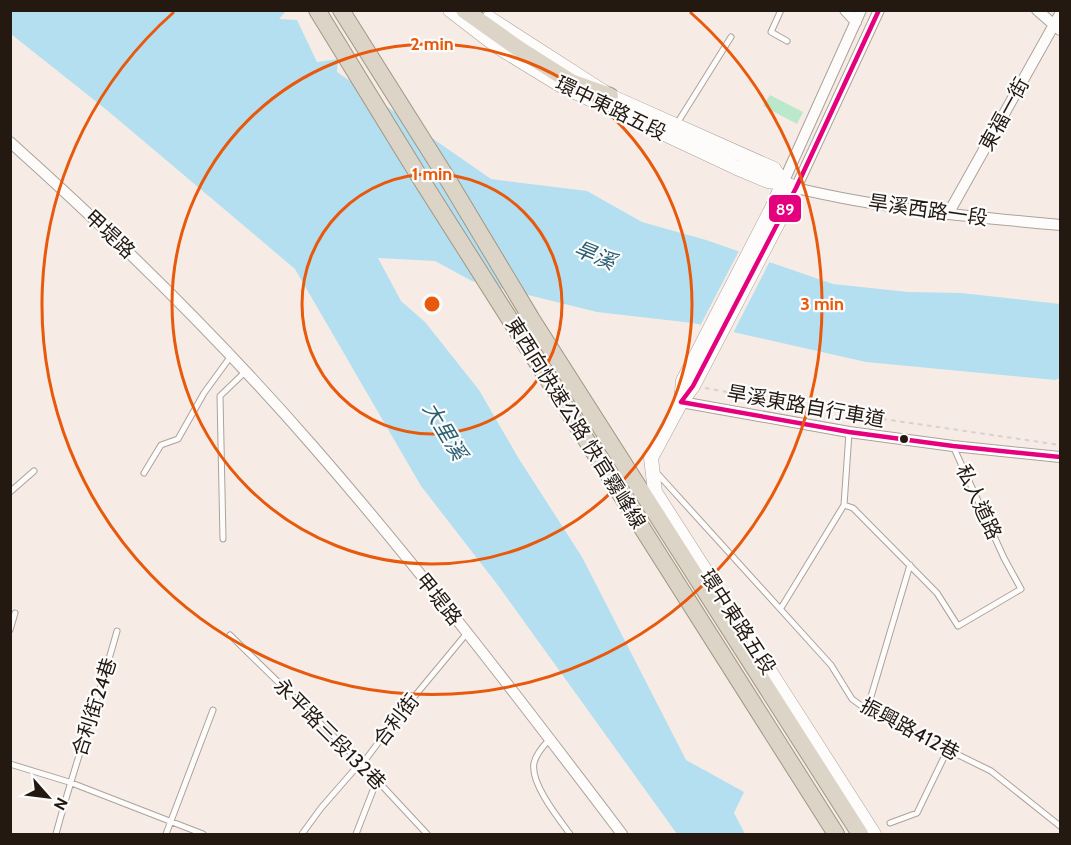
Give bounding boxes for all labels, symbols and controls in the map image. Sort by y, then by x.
text: 2 min [410,33,454,55]
street label: 環中東路五段 [552,71,670,145]
street label: 東福一街 [974,73,1034,155]
text: 1 min [412,163,452,185]
street label: 旱溪西路一段 [867,190,989,230]
line badge: 89 [768,194,802,223]
text: 89 [776,200,794,219]
street label: 甲堤路 [80,205,140,263]
water label: 旱溪 [571,236,622,276]
text: 3 min [800,293,844,315]
centre of rings [422,294,442,314]
street label: 東西向快速公路 快官霧峰線 [501,313,651,533]
street label: 旱溪東路自行車道 [725,380,887,432]
water label: 大里溪 [418,398,473,467]
unlabelled marker [898,433,910,445]
street label: 私人道路 [951,461,1007,543]
street label: 環中東路五段 [695,565,781,679]
street label: 甲堤路 [411,568,467,630]
street label: 合利街24巷 [67,655,121,759]
street label: 永平路三段132巷 [269,673,391,795]
street label: 合利街 [368,689,424,751]
street label: 振興路412巷 [856,693,964,765]
north arrow [18,767,78,827]
text: N [50,794,72,813]

